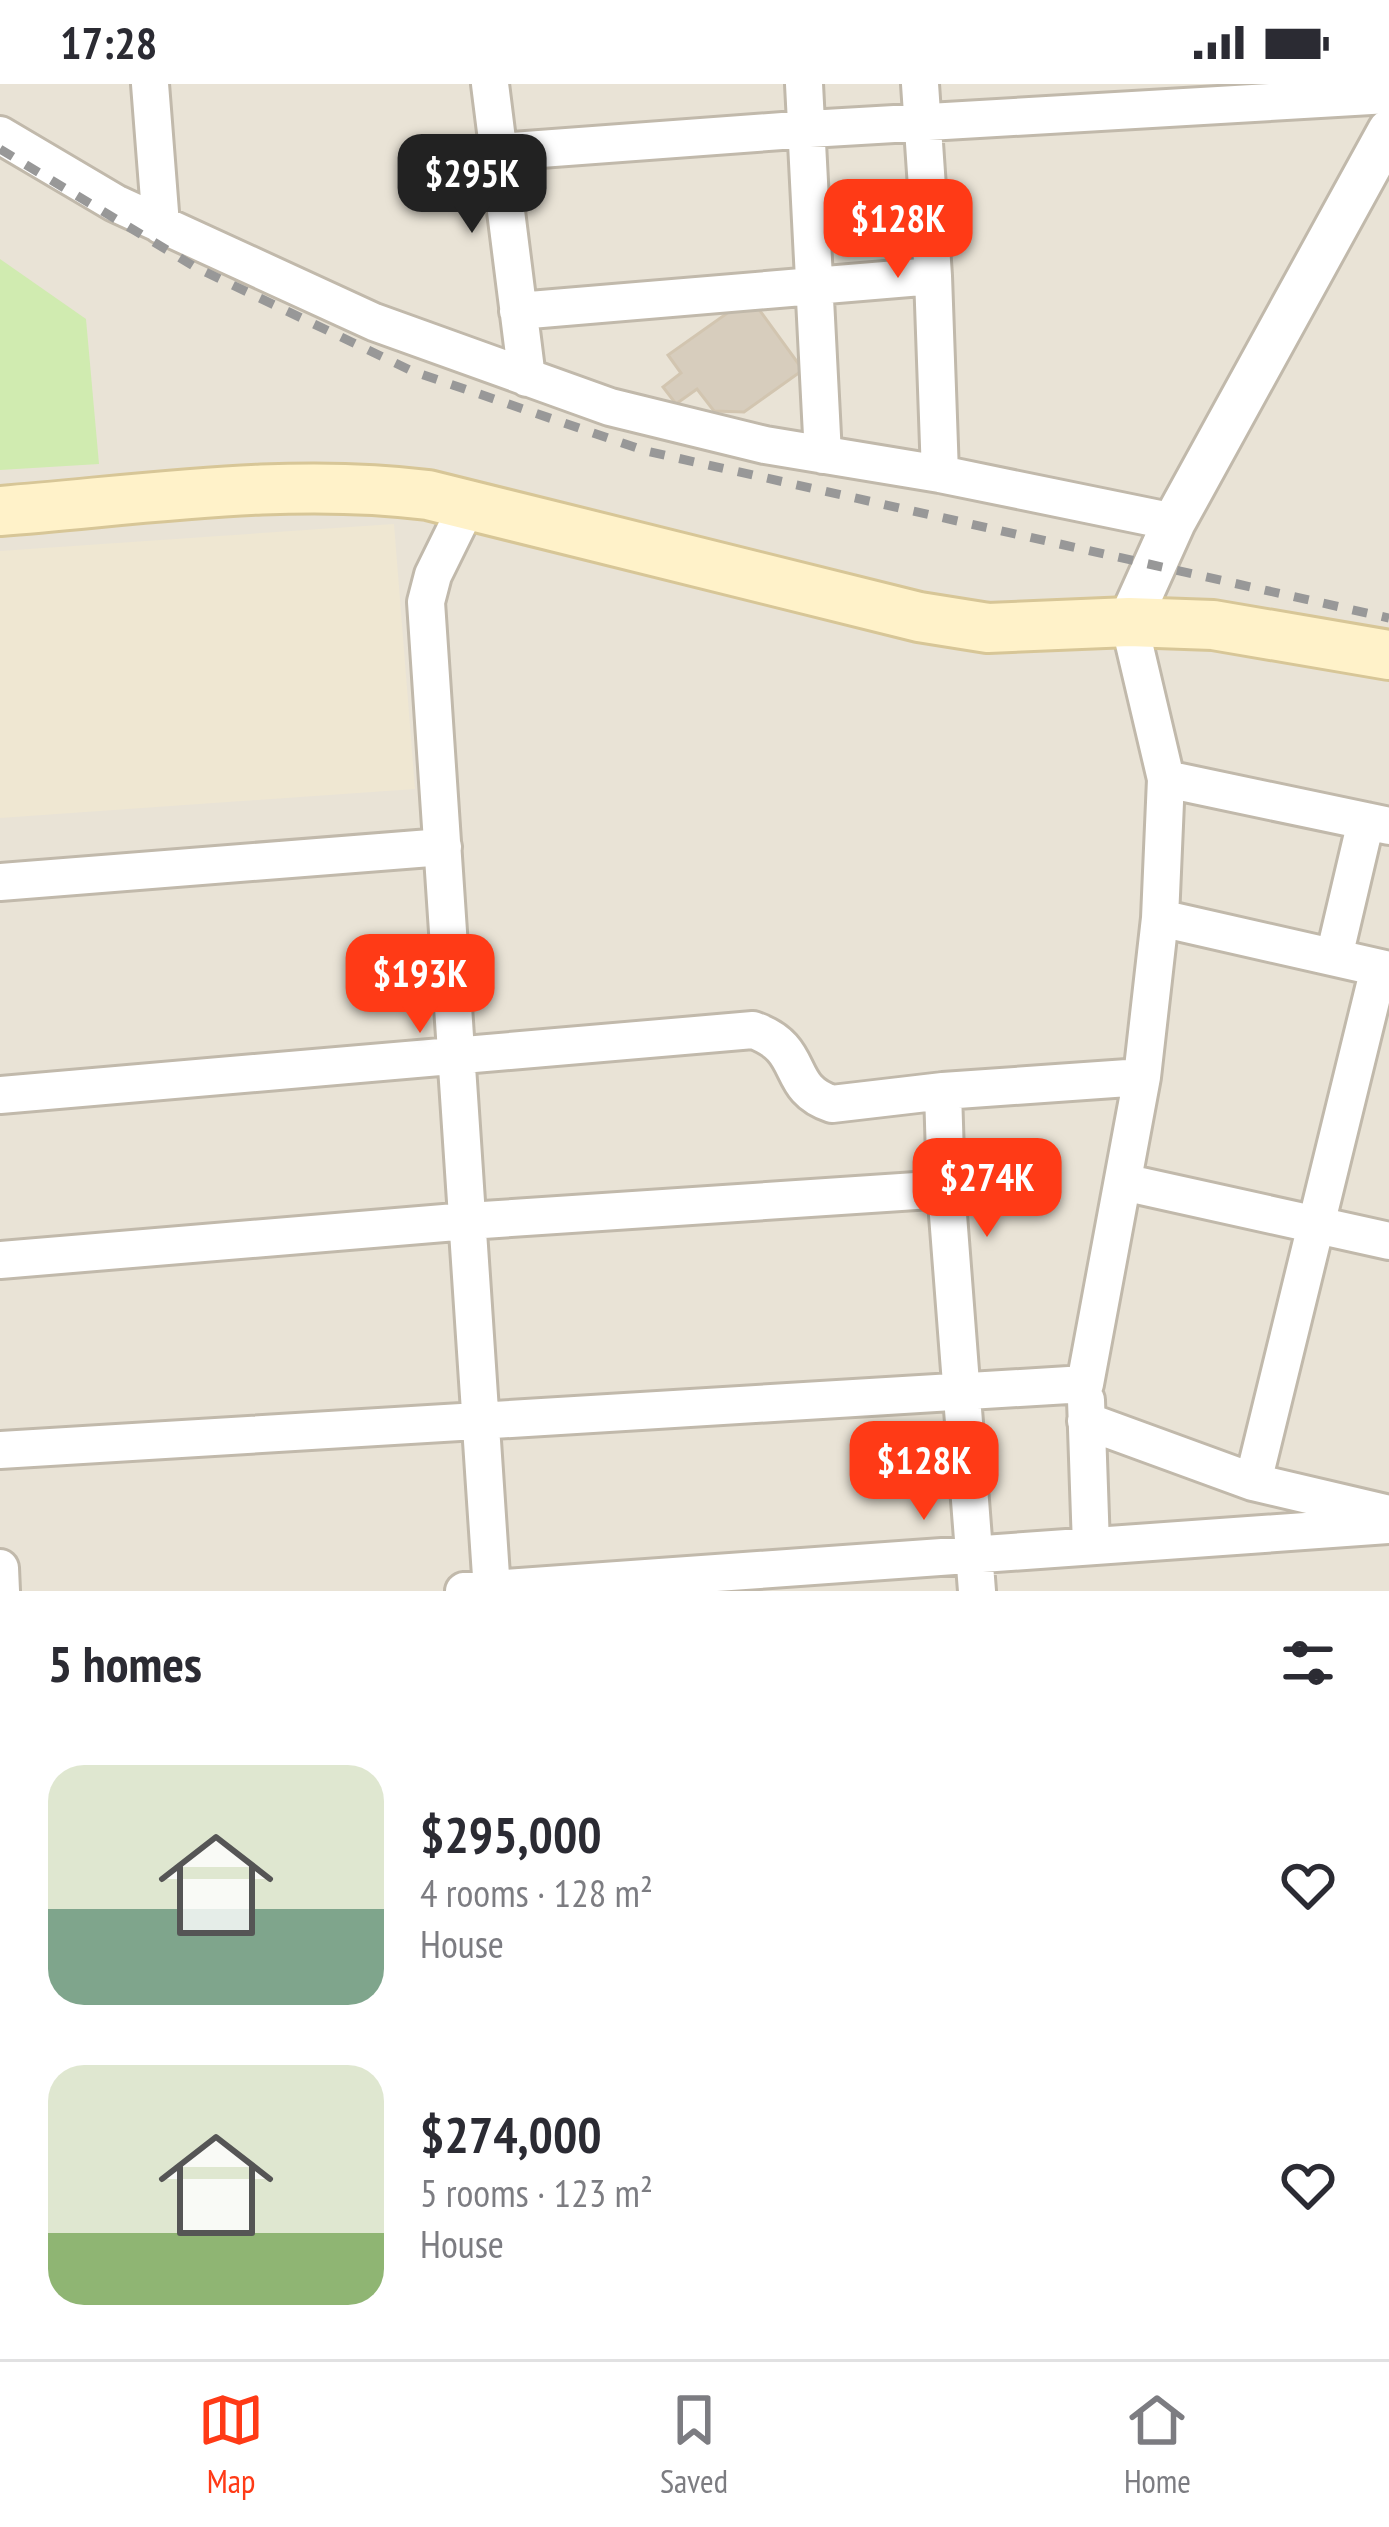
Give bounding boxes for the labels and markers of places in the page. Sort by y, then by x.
pin: $295K [388,134,556,236]
pin: $128K [814,179,982,281]
pin: $193K [336,934,504,1036]
pin: $274K [903,1138,1071,1240]
pin: $128K [840,1421,1008,1523]

